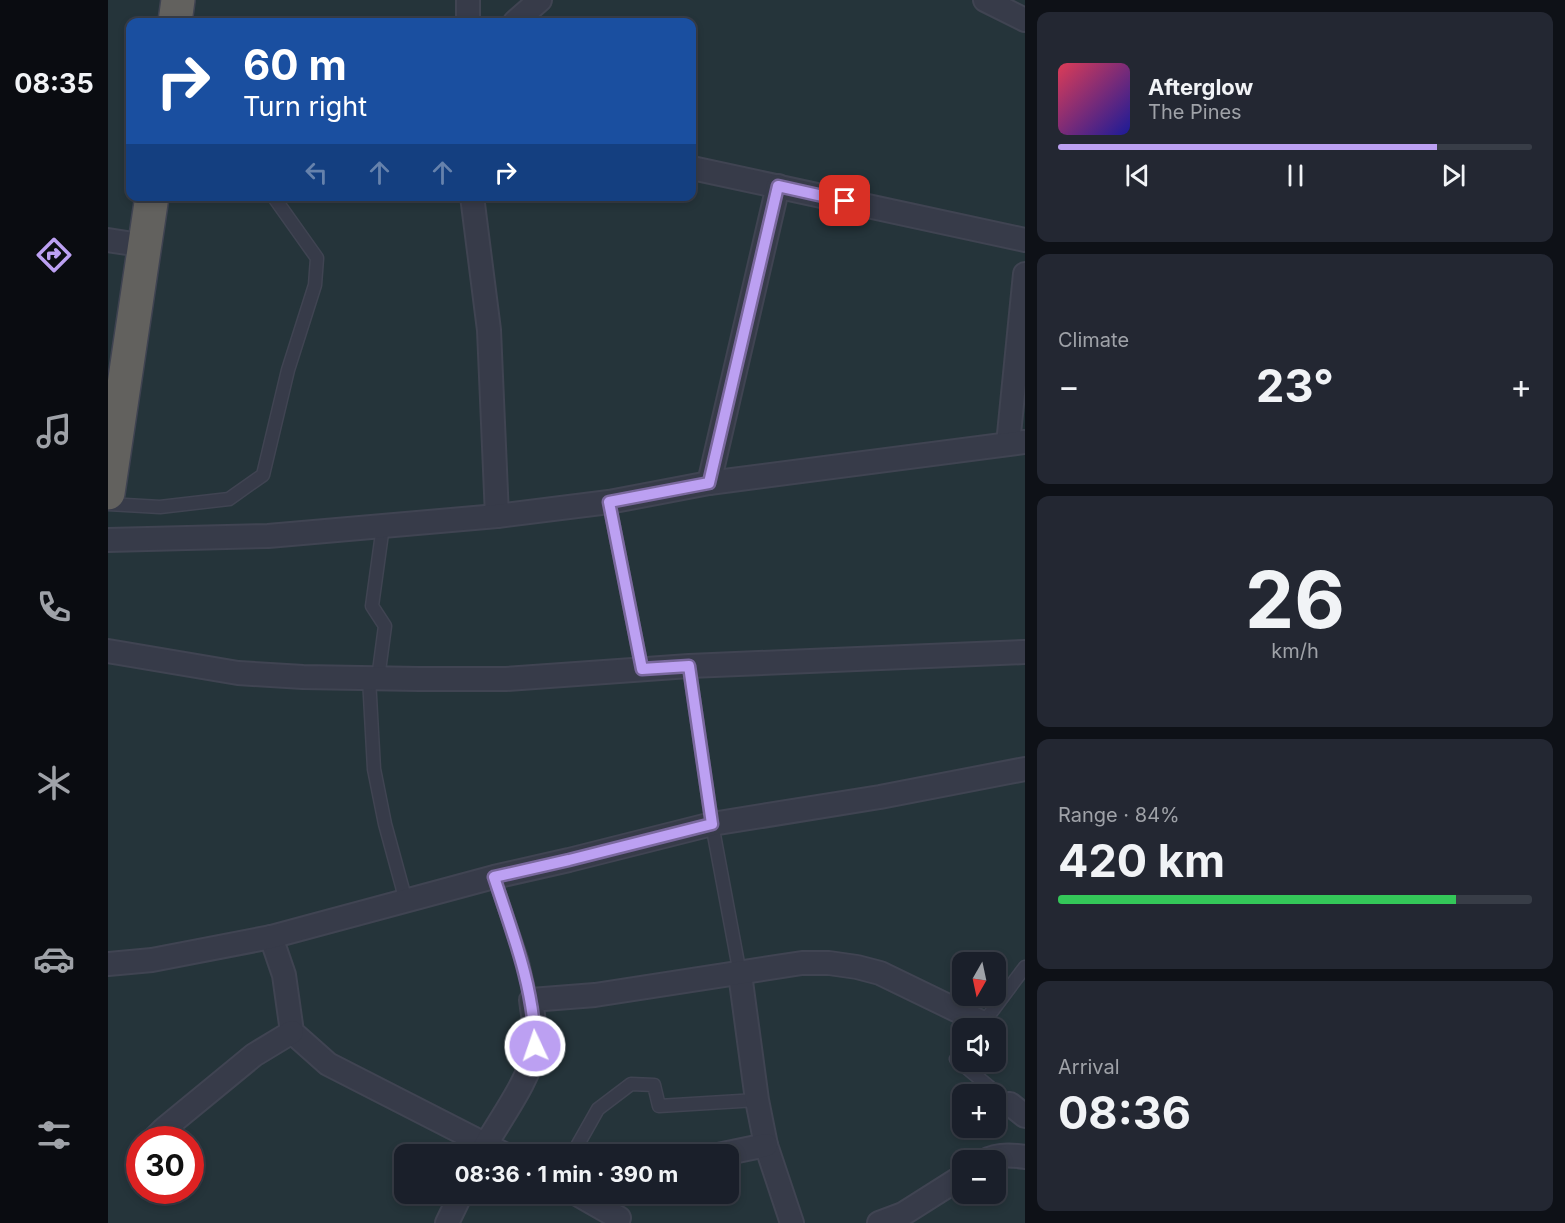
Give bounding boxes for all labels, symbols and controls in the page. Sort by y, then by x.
text: 60 m [243,39,347,90]
icon: right [144,42,222,120]
text: 08:35 [14,67,94,100]
text: Afterglow [1148,74,1253,100]
text: Turn right [243,90,367,123]
text: The Pines [1148,100,1242,124]
icon: left [300,156,333,189]
icon: ahead [363,156,396,189]
icon: ahead [426,156,459,189]
icon: right [489,156,522,189]
icon: previous [1121,159,1154,192]
icon: pause [1279,159,1312,192]
icon: next [1437,159,1470,192]
pin [819,175,870,226]
icon: arrive [828,184,861,217]
icon: directions [33,234,75,276]
text: Climate [1058,328,1129,352]
text: 23° [1256,358,1334,413]
text: − [1058,366,1080,406]
text: + [1510,366,1532,406]
icon: music [33,410,75,452]
text: 26 [1245,552,1345,647]
icon: phone [33,586,75,628]
text: km/h [1271,639,1319,663]
icon: climate [33,762,75,804]
text: Range · 84% [1058,803,1180,827]
text: 420 km [1058,833,1225,888]
icon: car [33,938,75,980]
north arrow [952,952,1006,1006]
map controls [952,952,1006,1204]
position arrow [503,1014,567,1078]
button: sound [952,1018,1006,1072]
text: Arrival [1058,1055,1120,1079]
button: + [952,1084,1006,1138]
text: 08:36 [1058,1085,1191,1140]
icon: filters [33,1114,75,1156]
speed limit sign: 30 [126,1126,204,1204]
button: − [952,1150,1006,1204]
text: 08:36 · 1 min · 390 m [455,1161,678,1187]

